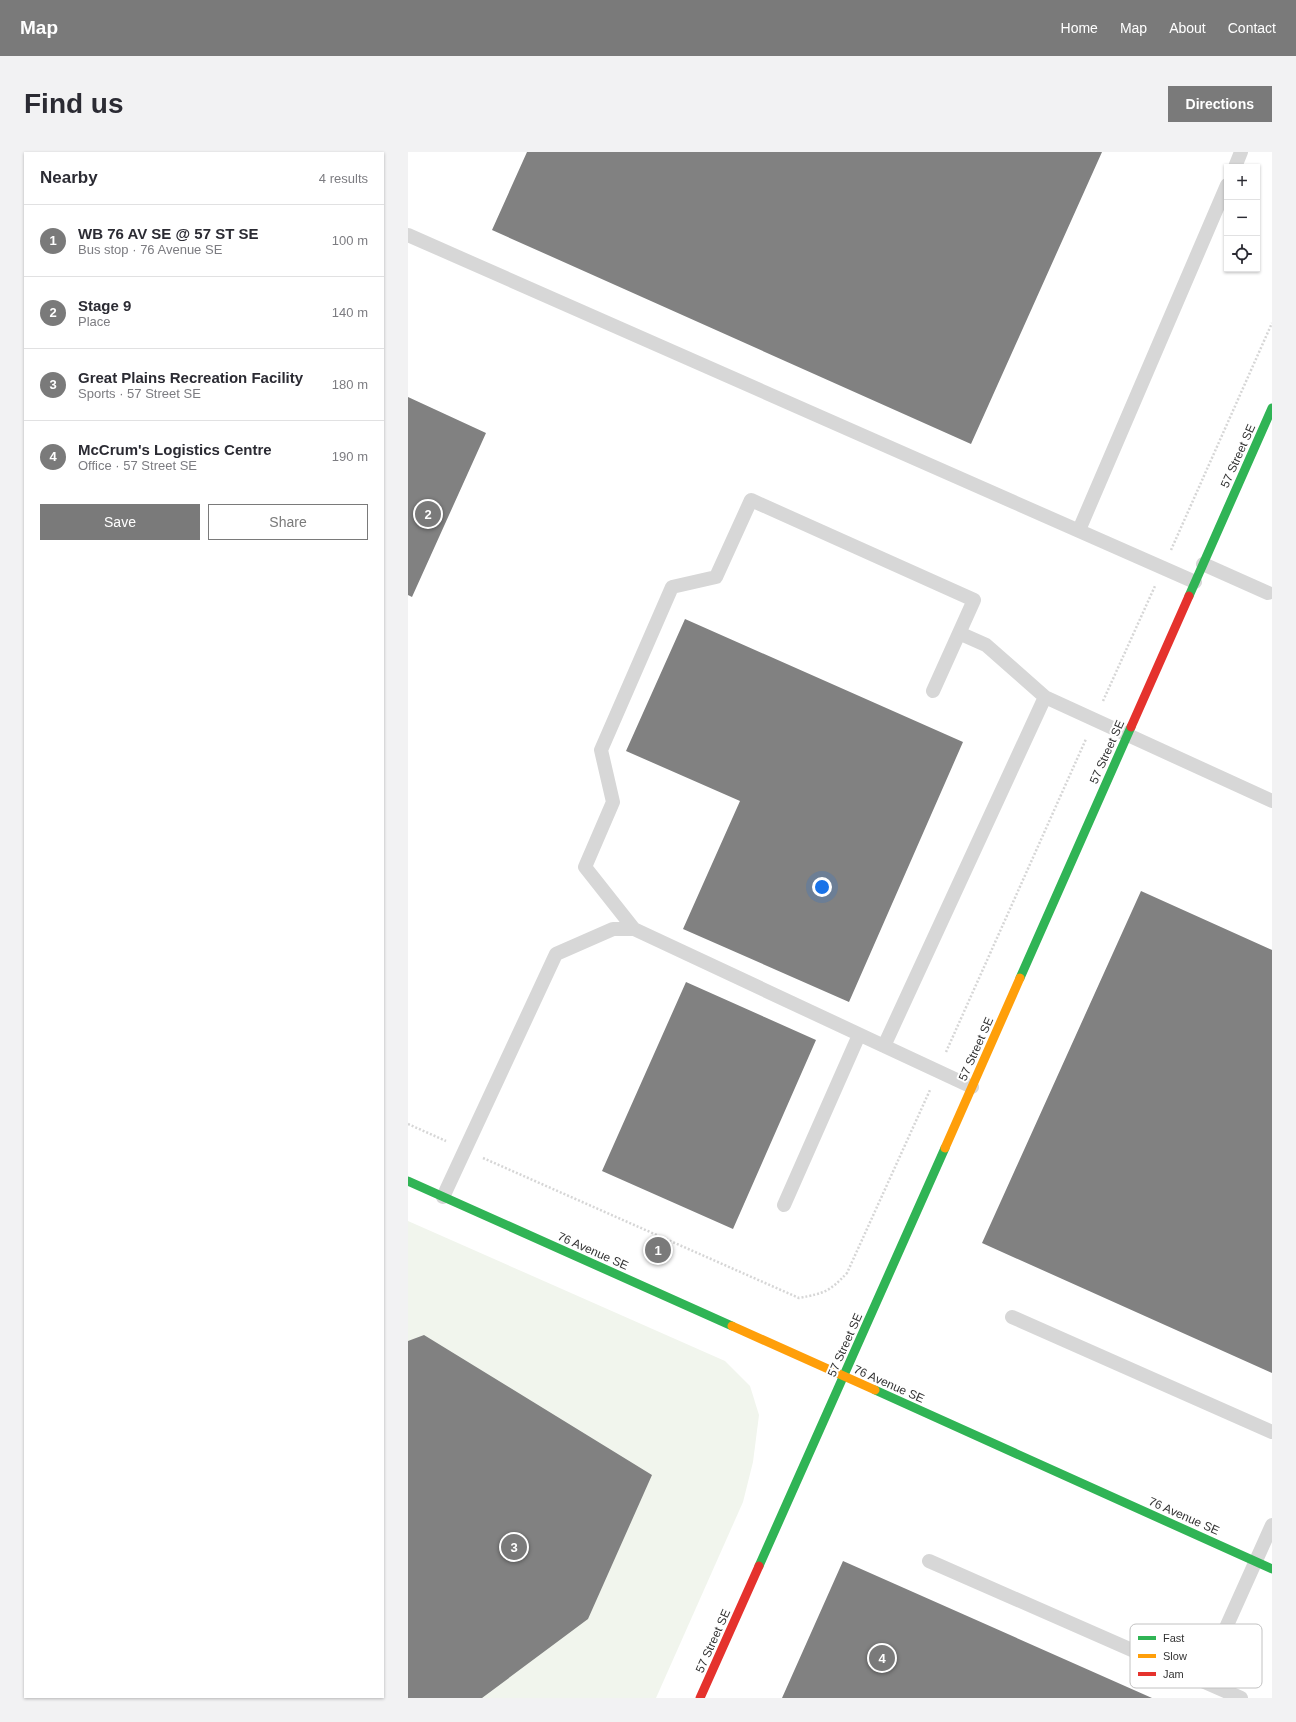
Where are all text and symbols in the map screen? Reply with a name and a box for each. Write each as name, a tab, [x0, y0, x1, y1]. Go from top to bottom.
text: Map	[20, 17, 58, 38]
text: Home	[1061, 20, 1098, 36]
text: Map	[1120, 20, 1147, 36]
text: About	[1169, 20, 1206, 36]
text: Contact	[1228, 20, 1276, 36]
button: Directions	[1168, 86, 1272, 122]
text: Find us	[24, 88, 124, 119]
map controls	[1224, 164, 1260, 272]
button: +	[1224, 164, 1260, 200]
text: Nearby	[40, 168, 98, 187]
text: 4 results	[319, 171, 368, 186]
button: −	[1224, 200, 1260, 236]
text: WB 76 AV SE @ 57 ST SE	[78, 225, 259, 242]
text: 1	[49, 233, 57, 248]
text: 100 m	[332, 233, 368, 248]
button: locate	[1224, 236, 1260, 272]
text: Bus stop · 76 Avenue SE	[78, 242, 222, 257]
text: Stage 9	[78, 297, 131, 314]
text: 2	[49, 305, 57, 320]
text: 140 m	[332, 305, 368, 320]
text: Place	[78, 314, 111, 329]
text: Great Plains Recreation Facility	[78, 369, 303, 386]
text: 3	[49, 377, 57, 392]
text: 180 m	[332, 377, 368, 392]
text: Sports · 57 Street SE	[78, 386, 201, 401]
street label: 57 Street SE	[1218, 422, 1258, 490]
text: McCrum's Logistics Centre	[78, 441, 272, 458]
text: 4	[49, 449, 57, 464]
text: 190 m	[332, 449, 368, 464]
text: Office · 57 Street SE	[78, 458, 197, 473]
pin: 2	[415, 499, 441, 529]
button: Save	[40, 504, 200, 540]
button: Share	[208, 504, 368, 540]
street label: 57 Street SE	[1087, 718, 1127, 786]
your location	[812, 877, 832, 897]
street label: 57 Street SE	[956, 1015, 996, 1083]
street label: 76 Avenue SE	[556, 1229, 630, 1273]
pin: 1	[645, 1235, 671, 1265]
street label: 57 Street SE	[825, 1311, 865, 1379]
street label: 76 Avenue SE	[852, 1362, 926, 1406]
street label: 76 Avenue SE	[1147, 1494, 1221, 1538]
pin: 3	[501, 1532, 527, 1562]
street label: 57 Street SE	[693, 1607, 733, 1675]
legend	[1130, 1624, 1262, 1688]
text: Fast	[1163, 1632, 1184, 1644]
pin: 4	[869, 1643, 895, 1673]
text: Slow	[1163, 1650, 1187, 1662]
text: Jam	[1163, 1668, 1184, 1680]

